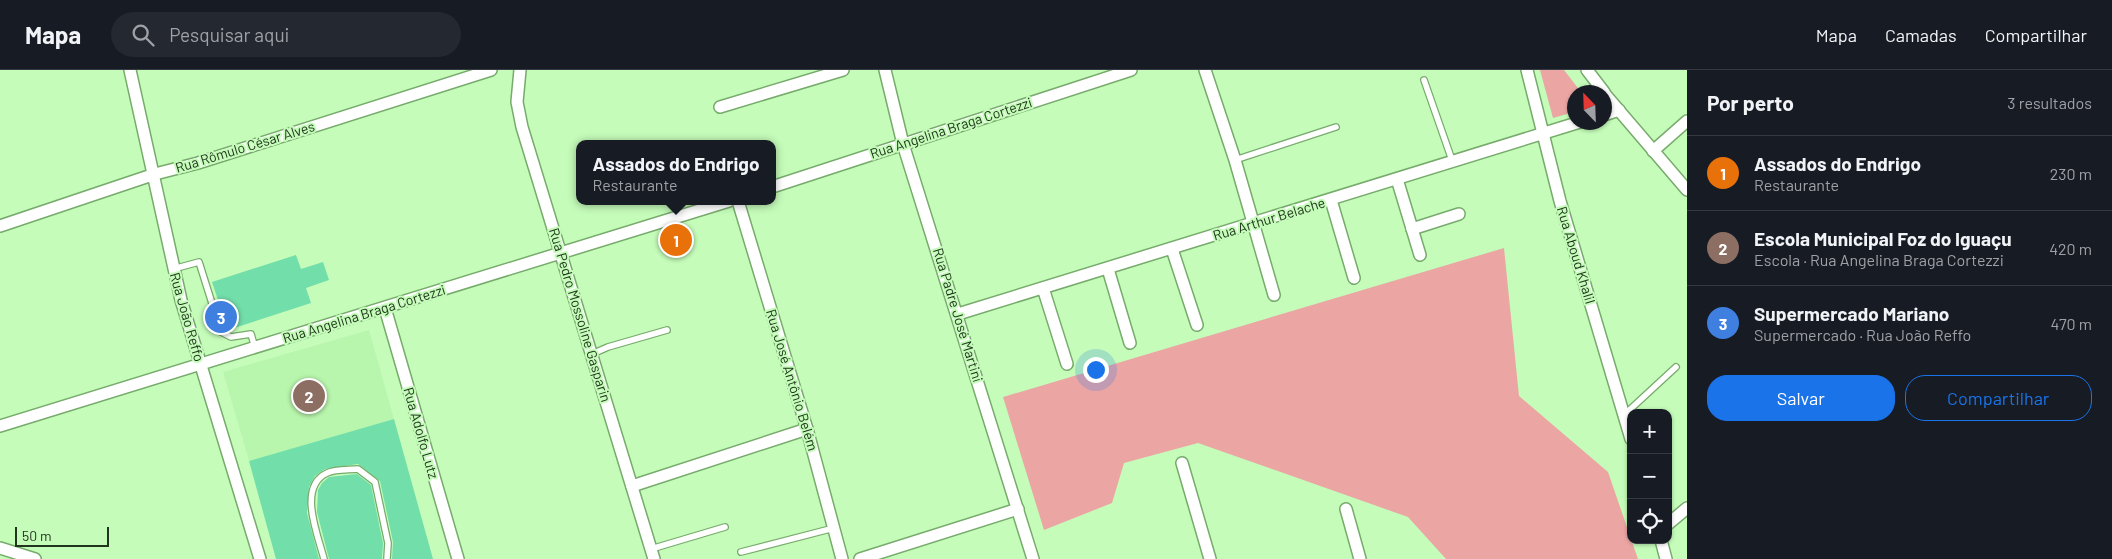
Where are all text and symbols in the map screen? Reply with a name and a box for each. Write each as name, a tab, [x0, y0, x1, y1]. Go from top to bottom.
search box	[111, 12, 461, 57]
text: Mapa	[25, 20, 81, 49]
icon: search	[129, 21, 157, 49]
text: Pesquisar aqui	[169, 23, 289, 46]
text: Mapa	[1816, 24, 1857, 46]
text: Camadas	[1885, 24, 1957, 46]
text: Compartilhar	[1985, 24, 2087, 46]
north arrow	[1567, 85, 1612, 130]
text: Por perto	[1707, 90, 1794, 115]
street label: Rua Angelina Braga Cortezzi	[868, 93, 1034, 162]
text: 3 resultados	[2007, 93, 2092, 112]
street label: Rua Rômulo César Alves	[173, 117, 317, 176]
popup	[576, 140, 776, 205]
text: Assados do Endrigo	[593, 152, 760, 175]
text: Assados do Endrigo	[1754, 152, 1921, 175]
text: 1	[1720, 164, 1726, 183]
text: 230 m	[2050, 164, 2092, 183]
text: Restaurante	[593, 175, 678, 194]
text: Restaurante	[1754, 175, 1839, 194]
street label: Rua Arthur Belache	[1211, 193, 1327, 244]
street label: Rua Aboud Khalil	[1554, 204, 1599, 306]
pin: 1	[660, 221, 692, 259]
street label: Rua Pedro Mossoline Gasparin	[546, 226, 615, 404]
text: Escola Municipal Foz do Iguaçu	[1754, 227, 2012, 250]
text: 2	[1719, 239, 1727, 258]
text: 420 m	[2049, 239, 2092, 258]
street label: Rua Padre José Martini	[930, 246, 987, 384]
text: Escola · Rua Angelina Braga Cortezzi	[1754, 250, 2004, 269]
street label: Rua João Reffo	[167, 270, 208, 363]
street label: Rua Angelina Braga Cortezzi	[280, 281, 447, 346]
pin: 3	[205, 298, 237, 336]
text: Supermercado Mariano	[1754, 302, 1949, 325]
street label: Rua José Antônio Belém	[763, 307, 822, 453]
text: 3	[1719, 314, 1727, 333]
text: 470 m	[2051, 314, 2092, 333]
text: Supermercado · Rua João Reffo	[1754, 325, 1971, 344]
your location	[1083, 357, 1109, 383]
button: Salvar	[1707, 375, 1895, 421]
button: Compartilhar	[1905, 375, 2092, 421]
pin: 2	[293, 377, 325, 415]
street label: Rua Adolfo Lutz	[400, 385, 443, 481]
map controls	[1627, 409, 1672, 544]
button: +	[1627, 409, 1672, 454]
button: −	[1627, 454, 1672, 499]
button: locate	[1627, 499, 1672, 544]
scale bar	[15, 524, 109, 547]
text: 50 m	[22, 527, 51, 544]

